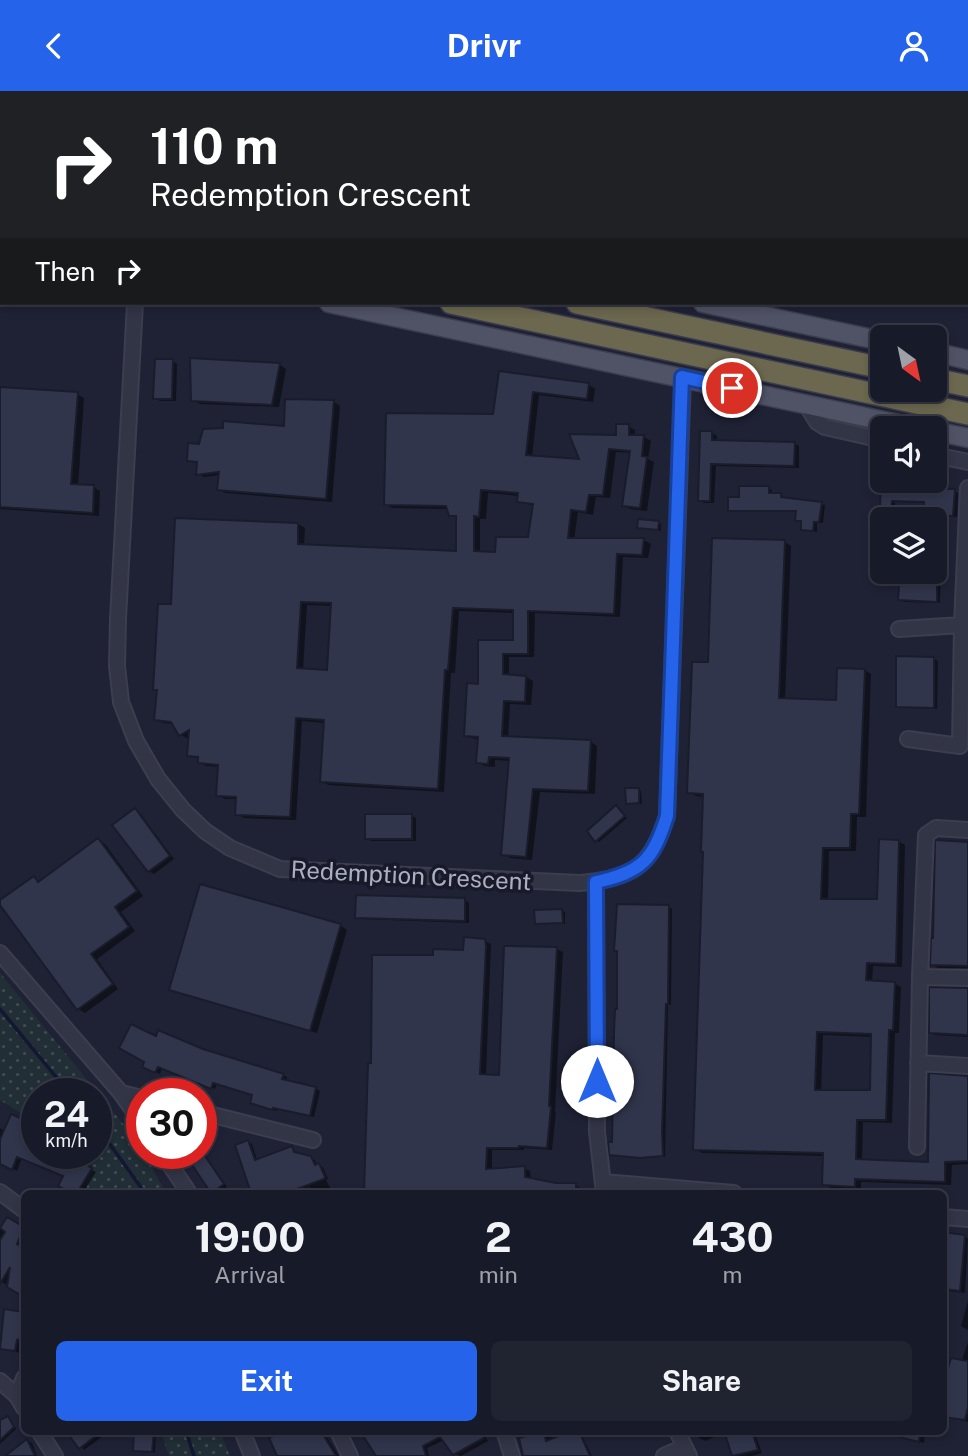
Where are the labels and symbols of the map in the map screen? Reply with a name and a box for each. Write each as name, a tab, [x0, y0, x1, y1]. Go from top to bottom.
north arrow	[870, 325, 947, 403]
pin	[702, 358, 762, 418]
street label: Redemption Crescent	[290, 855, 532, 895]
position arrow	[560, 1044, 634, 1118]
speed limit sign: 30	[126, 1078, 217, 1169]

